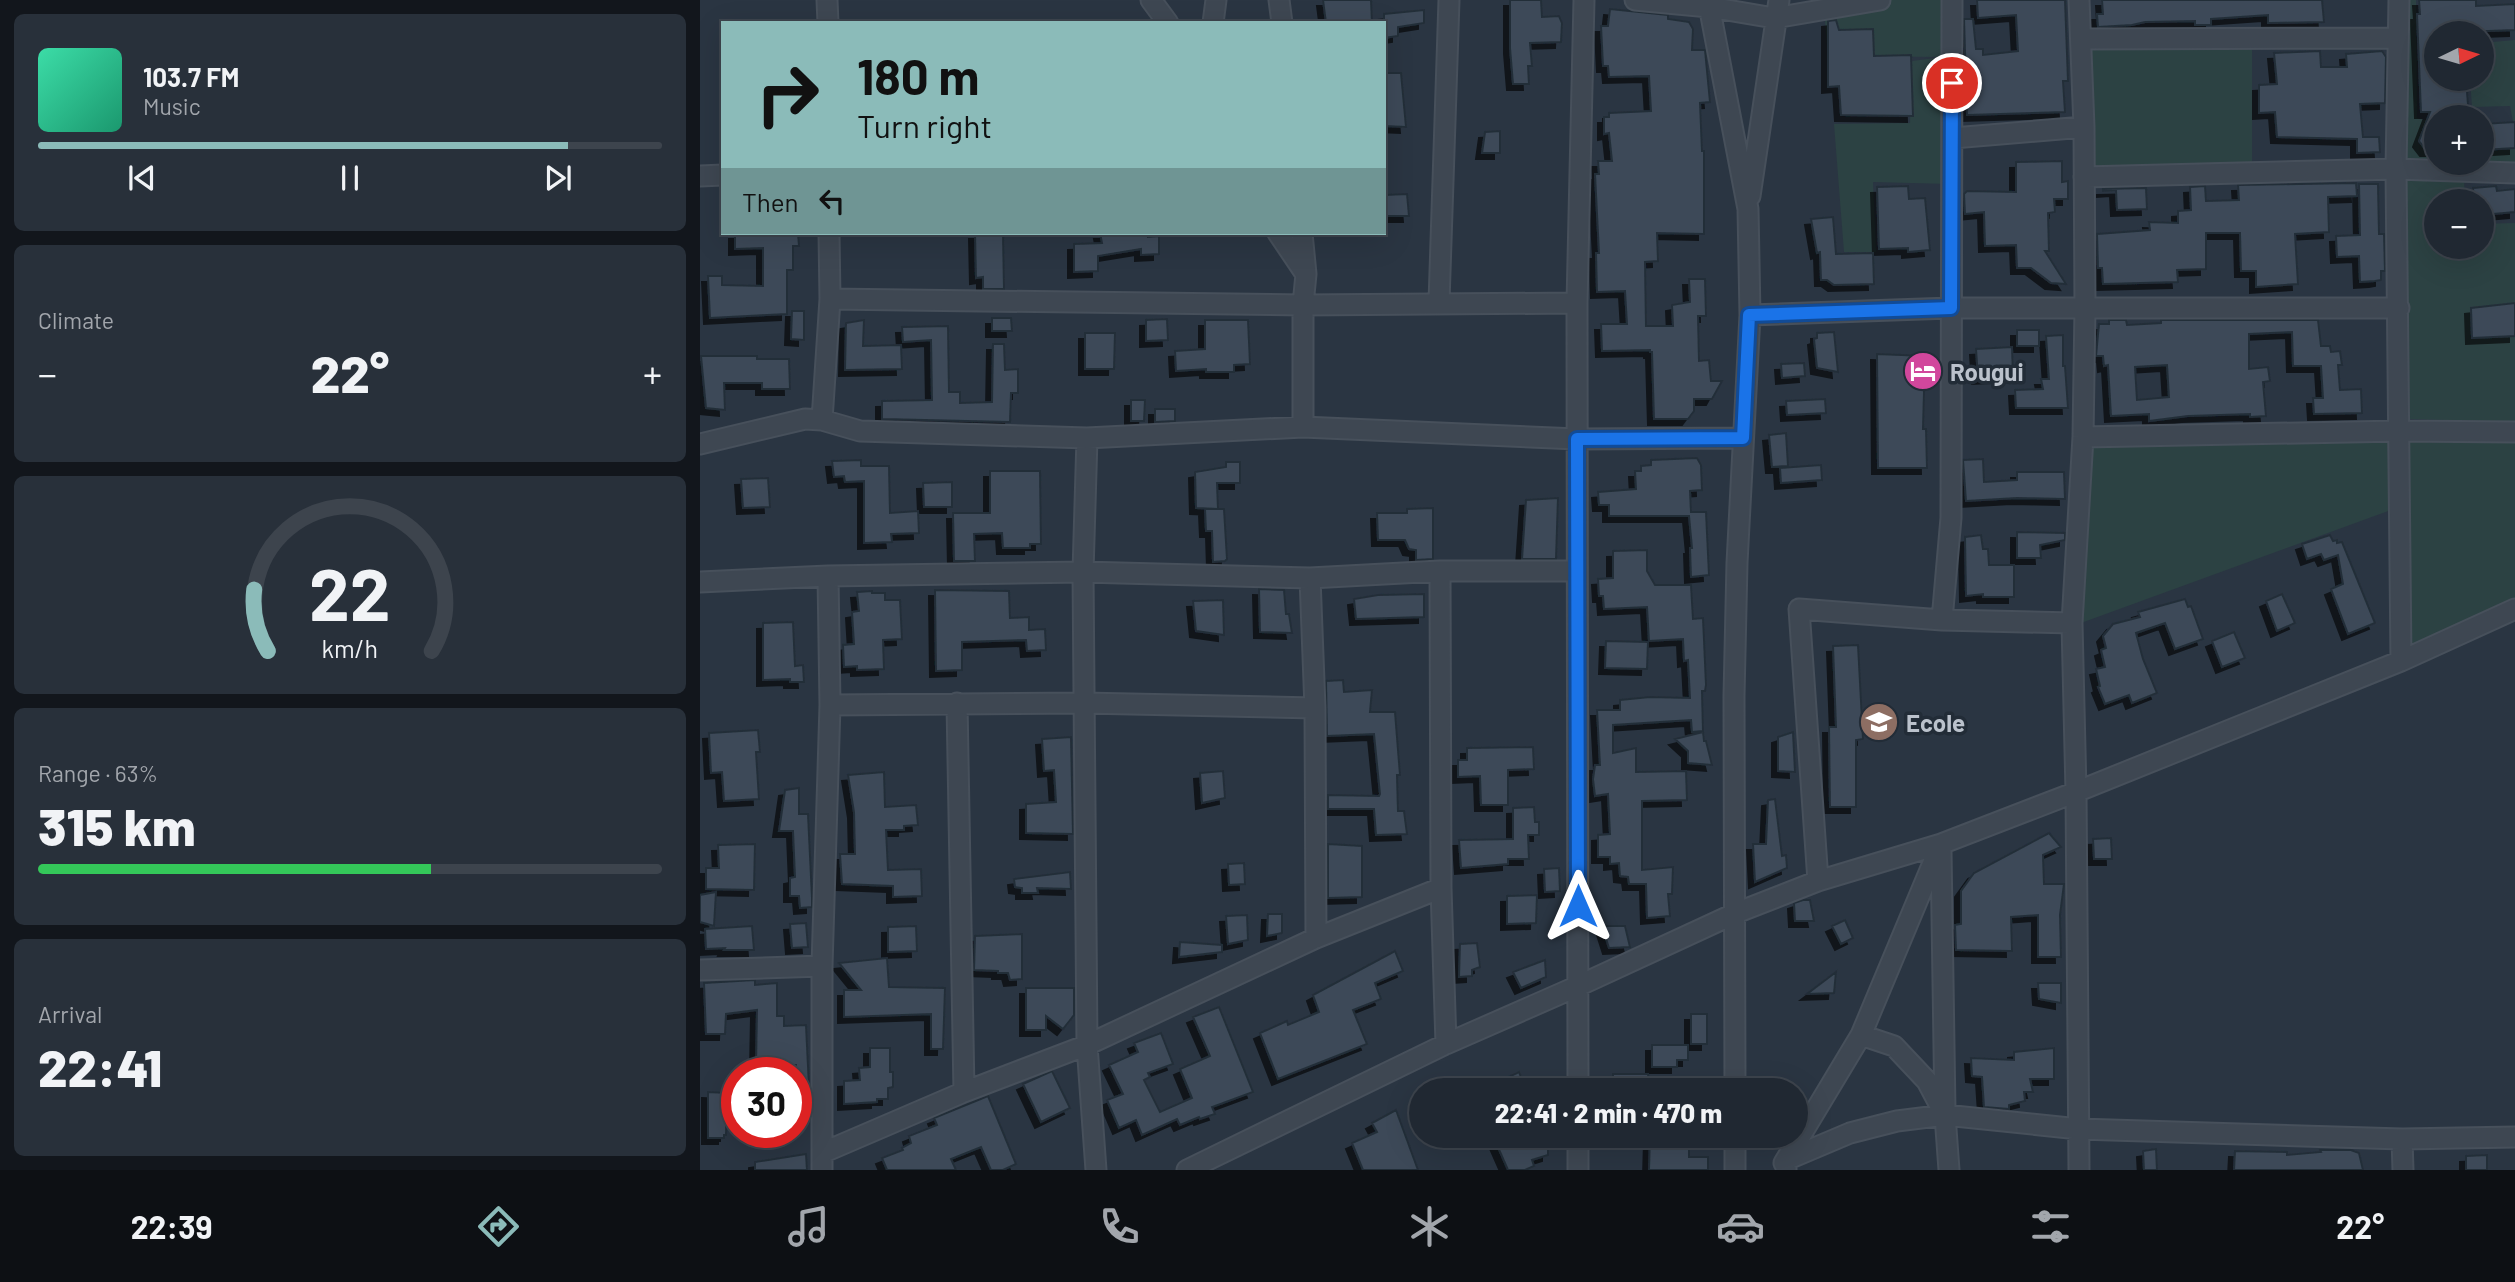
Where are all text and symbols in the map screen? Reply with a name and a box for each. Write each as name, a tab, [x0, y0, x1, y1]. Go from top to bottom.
north arrow	[2424, 21, 2494, 91]
map controls	[2424, 21, 2494, 259]
text: 180 m	[857, 46, 980, 105]
icon: right	[742, 49, 833, 140]
pin	[1922, 53, 1982, 113]
text: 103.7 FM	[143, 61, 239, 92]
icon: arrive	[1933, 64, 1971, 102]
text: Music	[143, 92, 201, 120]
button: +	[2424, 105, 2494, 175]
text: Turn right	[857, 106, 992, 144]
icon: previous	[123, 159, 161, 197]
icon: pause	[331, 159, 369, 197]
icon: next	[539, 159, 577, 197]
icon: left	[813, 182, 851, 220]
text: Then	[742, 186, 799, 217]
button: −	[2424, 189, 2494, 259]
text: Climate	[38, 306, 114, 334]
text: 22°	[311, 341, 389, 403]
text: −	[38, 350, 57, 396]
text: +	[643, 350, 662, 396]
hotel icon: Rougui	[1902, 350, 1944, 392]
place label: Rougui	[1950, 357, 2024, 386]
text: 22	[309, 548, 391, 636]
text: km/h	[322, 633, 378, 663]
school or university icon: Ecole	[1858, 701, 1900, 743]
place label: Ecole	[1906, 708, 1965, 737]
text: Range · 63%	[38, 759, 158, 787]
text: 315 km	[38, 794, 196, 856]
position arrow	[1541, 869, 1615, 943]
text: Arrival	[38, 1000, 102, 1028]
text: 22:41	[38, 1035, 162, 1097]
speed limit sign: 30	[721, 1057, 812, 1148]
text: 22:41 · 2 min · 470 m	[1495, 1097, 1722, 1128]
icon: directions	[474, 1202, 523, 1251]
icon: music	[784, 1202, 833, 1251]
icon: phone	[1095, 1202, 1144, 1251]
icon: climate	[1405, 1202, 1454, 1251]
icon: car	[1716, 1202, 1765, 1251]
icon: filters	[2026, 1202, 2075, 1251]
text: 22:39	[131, 1207, 212, 1245]
text: 22°	[2336, 1207, 2384, 1245]

